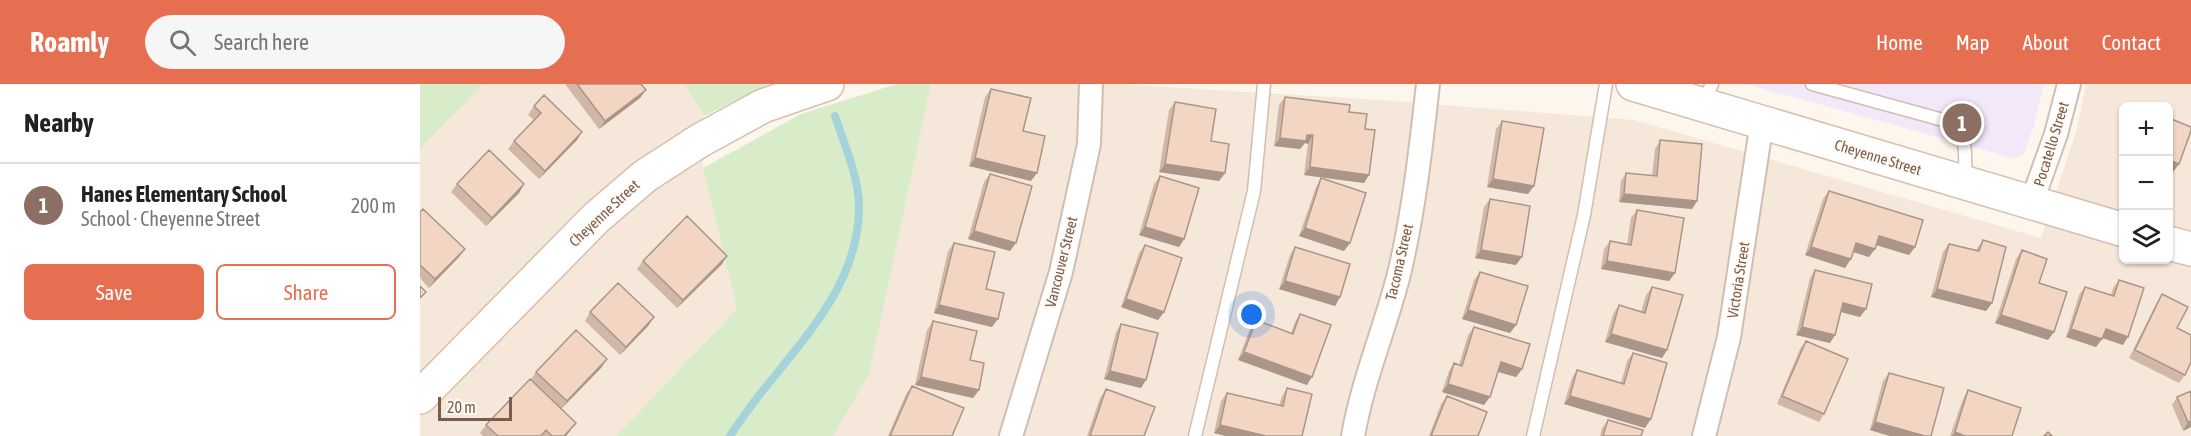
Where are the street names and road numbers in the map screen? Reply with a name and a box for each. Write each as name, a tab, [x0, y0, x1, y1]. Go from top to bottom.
street label: Pocatello Street	[2030, 100, 2072, 188]
street label: Cheyenne Street	[1833, 136, 1923, 178]
street label: Cheyenne Street	[565, 176, 643, 250]
street label: Vancouver Street	[1041, 215, 1081, 309]
street label: Tacoma Street	[1382, 222, 1416, 302]
street label: Victoria Street	[1724, 240, 1752, 320]

